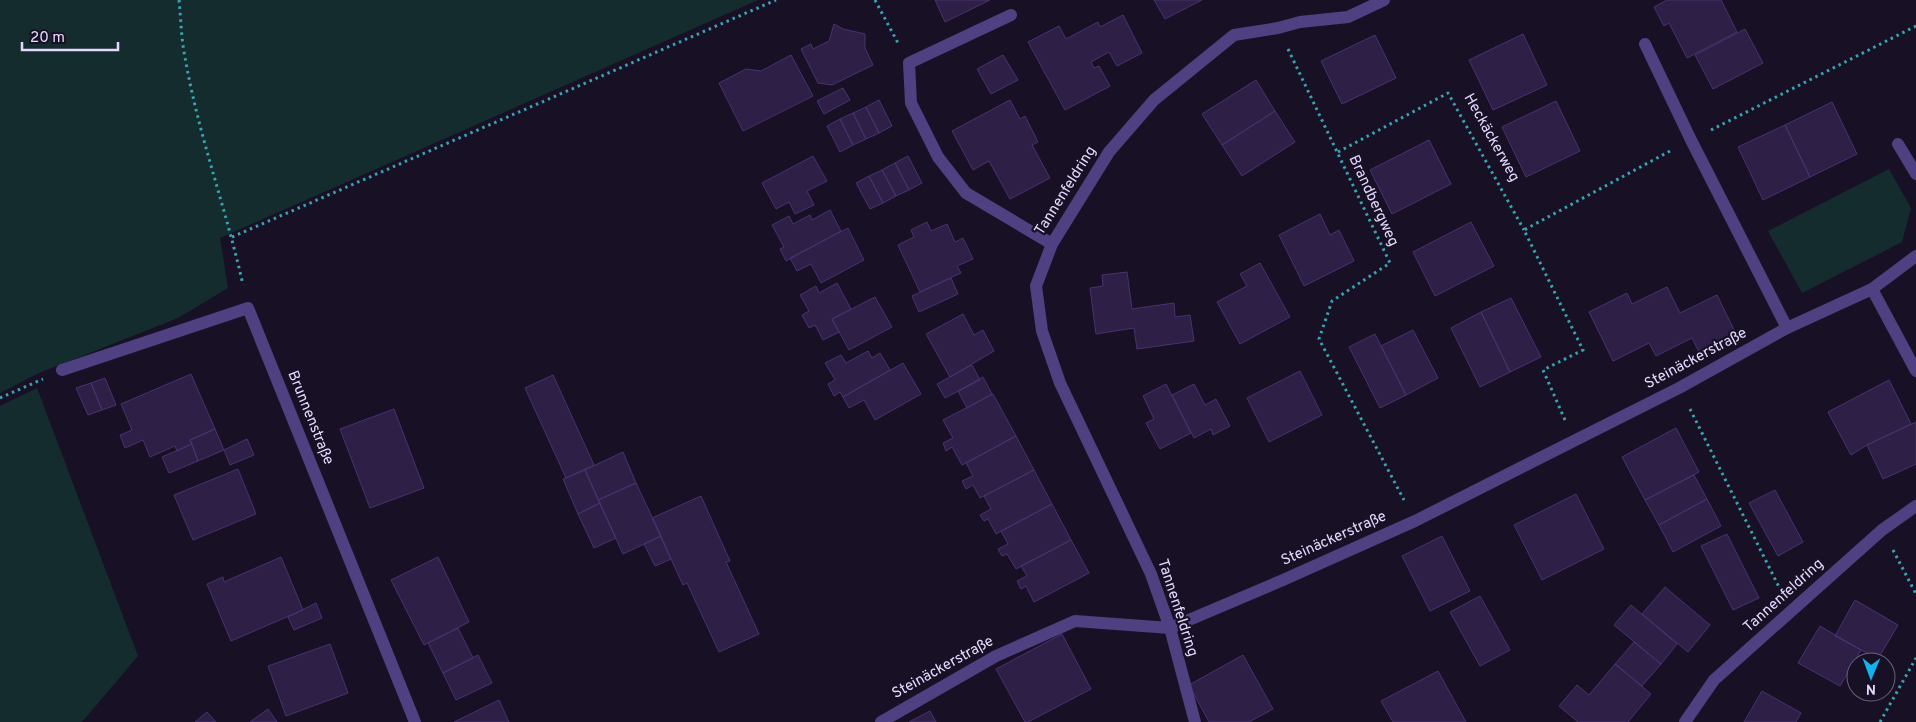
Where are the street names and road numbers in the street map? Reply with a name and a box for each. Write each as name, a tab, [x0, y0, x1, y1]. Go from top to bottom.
street label: Heckäckerweg	[1459, 90, 1523, 186]
street label: Tannenfeldring	[1031, 143, 1101, 239]
street label: Brandbergweg	[1344, 152, 1402, 250]
street label: Steinäckerstraße	[1642, 324, 1750, 394]
street label: Brunnenstraße	[282, 368, 338, 468]
street label: Steinäckerstraße	[1278, 507, 1390, 571]
street label: Tannenfeldring	[1740, 555, 1828, 637]
street label: Tannenfeldring	[1152, 557, 1202, 659]
street label: Steinäckerstraße	[889, 632, 997, 704]

